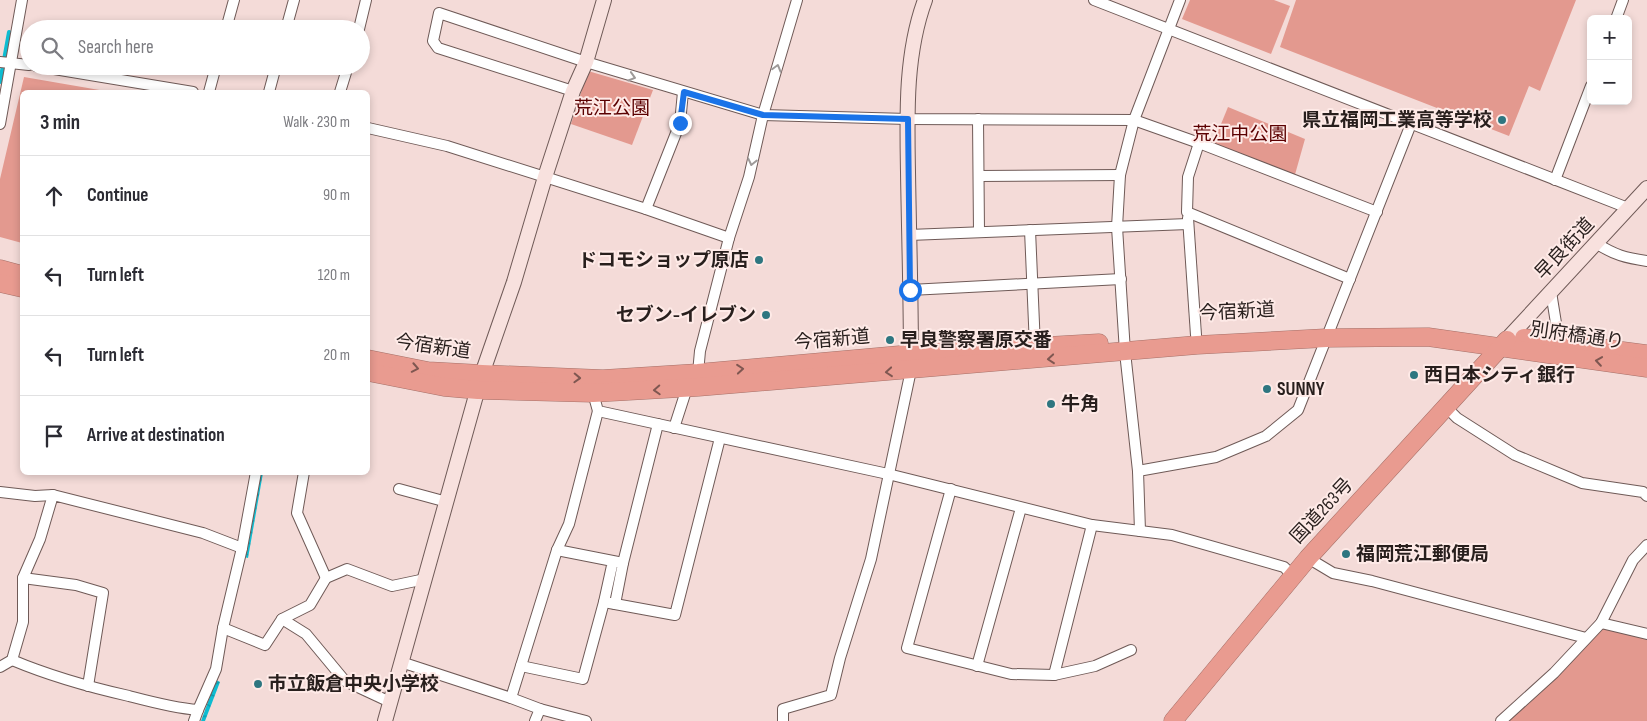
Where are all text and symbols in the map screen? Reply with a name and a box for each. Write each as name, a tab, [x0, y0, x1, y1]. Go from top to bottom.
map controls	[1587, 15, 1632, 105]
button: +	[1587, 15, 1632, 60]
search box	[20, 20, 370, 75]
icon: search	[38, 34, 66, 62]
text: Search here	[78, 36, 154, 59]
button: −	[1587, 60, 1632, 105]
one-way arrow	[771, 64, 781, 73]
one-way arrow	[627, 71, 636, 81]
park label: 荒江公園	[574, 97, 650, 120]
place label: 県立福岡工業高等学校	[1302, 109, 1492, 132]
text: 3 min	[40, 110, 80, 135]
route end	[669, 112, 692, 135]
text: Walk · 230 m	[283, 113, 350, 132]
marker: 県立福岡工業高等学校	[1496, 114, 1508, 126]
park label: 荒江中公園	[1192, 123, 1288, 146]
one-way arrow	[747, 158, 758, 167]
icon: ahead	[40, 182, 68, 210]
text: Continue	[87, 184, 148, 207]
text: 90 m	[323, 186, 350, 205]
street label: 早良街道	[1531, 213, 1599, 285]
place label: ドコモショップ原店	[578, 249, 749, 272]
marker: ドコモショップ原店	[753, 254, 765, 266]
icon: left	[40, 262, 68, 290]
text: Turn left	[87, 264, 144, 287]
text: 120 m	[318, 266, 350, 285]
route start	[899, 279, 922, 302]
street label: 今宿新道	[1198, 299, 1276, 325]
place label: セブン-イレブン	[616, 304, 756, 327]
marker: セブン-イレブン	[760, 309, 772, 321]
street label: 別府橋通り	[1528, 318, 1626, 354]
street label: 今宿新道	[793, 325, 871, 355]
place label: 早良警察署原交番	[900, 329, 1052, 352]
street label: 今宿新道	[394, 330, 472, 364]
marker: 早良警察署原交番	[884, 334, 896, 346]
icon: left	[40, 342, 68, 370]
text: Turn left	[87, 344, 144, 367]
text: 20 m	[323, 346, 350, 365]
one-way arrow	[1046, 353, 1054, 364]
one-way arrow	[1594, 356, 1603, 366]
one-way arrow	[411, 362, 420, 373]
one-way arrow	[736, 364, 744, 375]
place label: 西日本シティ銀行	[1424, 364, 1575, 387]
one-way arrow	[884, 366, 892, 377]
marker: 西日本シティ銀行	[1408, 369, 1420, 381]
one-way arrow	[574, 372, 582, 383]
place label: SUNNY	[1277, 378, 1325, 401]
marker: SUNNY	[1261, 383, 1273, 395]
one-way arrow	[652, 384, 660, 395]
place label: 牛角	[1061, 393, 1099, 416]
marker: 牛角	[1045, 398, 1057, 410]
icon: arrive	[40, 422, 68, 450]
text: Arrive at destination	[87, 424, 225, 447]
street label: 国道263号	[1286, 473, 1358, 549]
place label: 福岡荒江郵便局	[1356, 543, 1489, 566]
marker: 福岡荒江郵便局	[1340, 548, 1352, 560]
place label: 市立飯倉中央小学校	[268, 673, 439, 696]
marker: 市立飯倉中央小学校	[252, 678, 264, 690]

